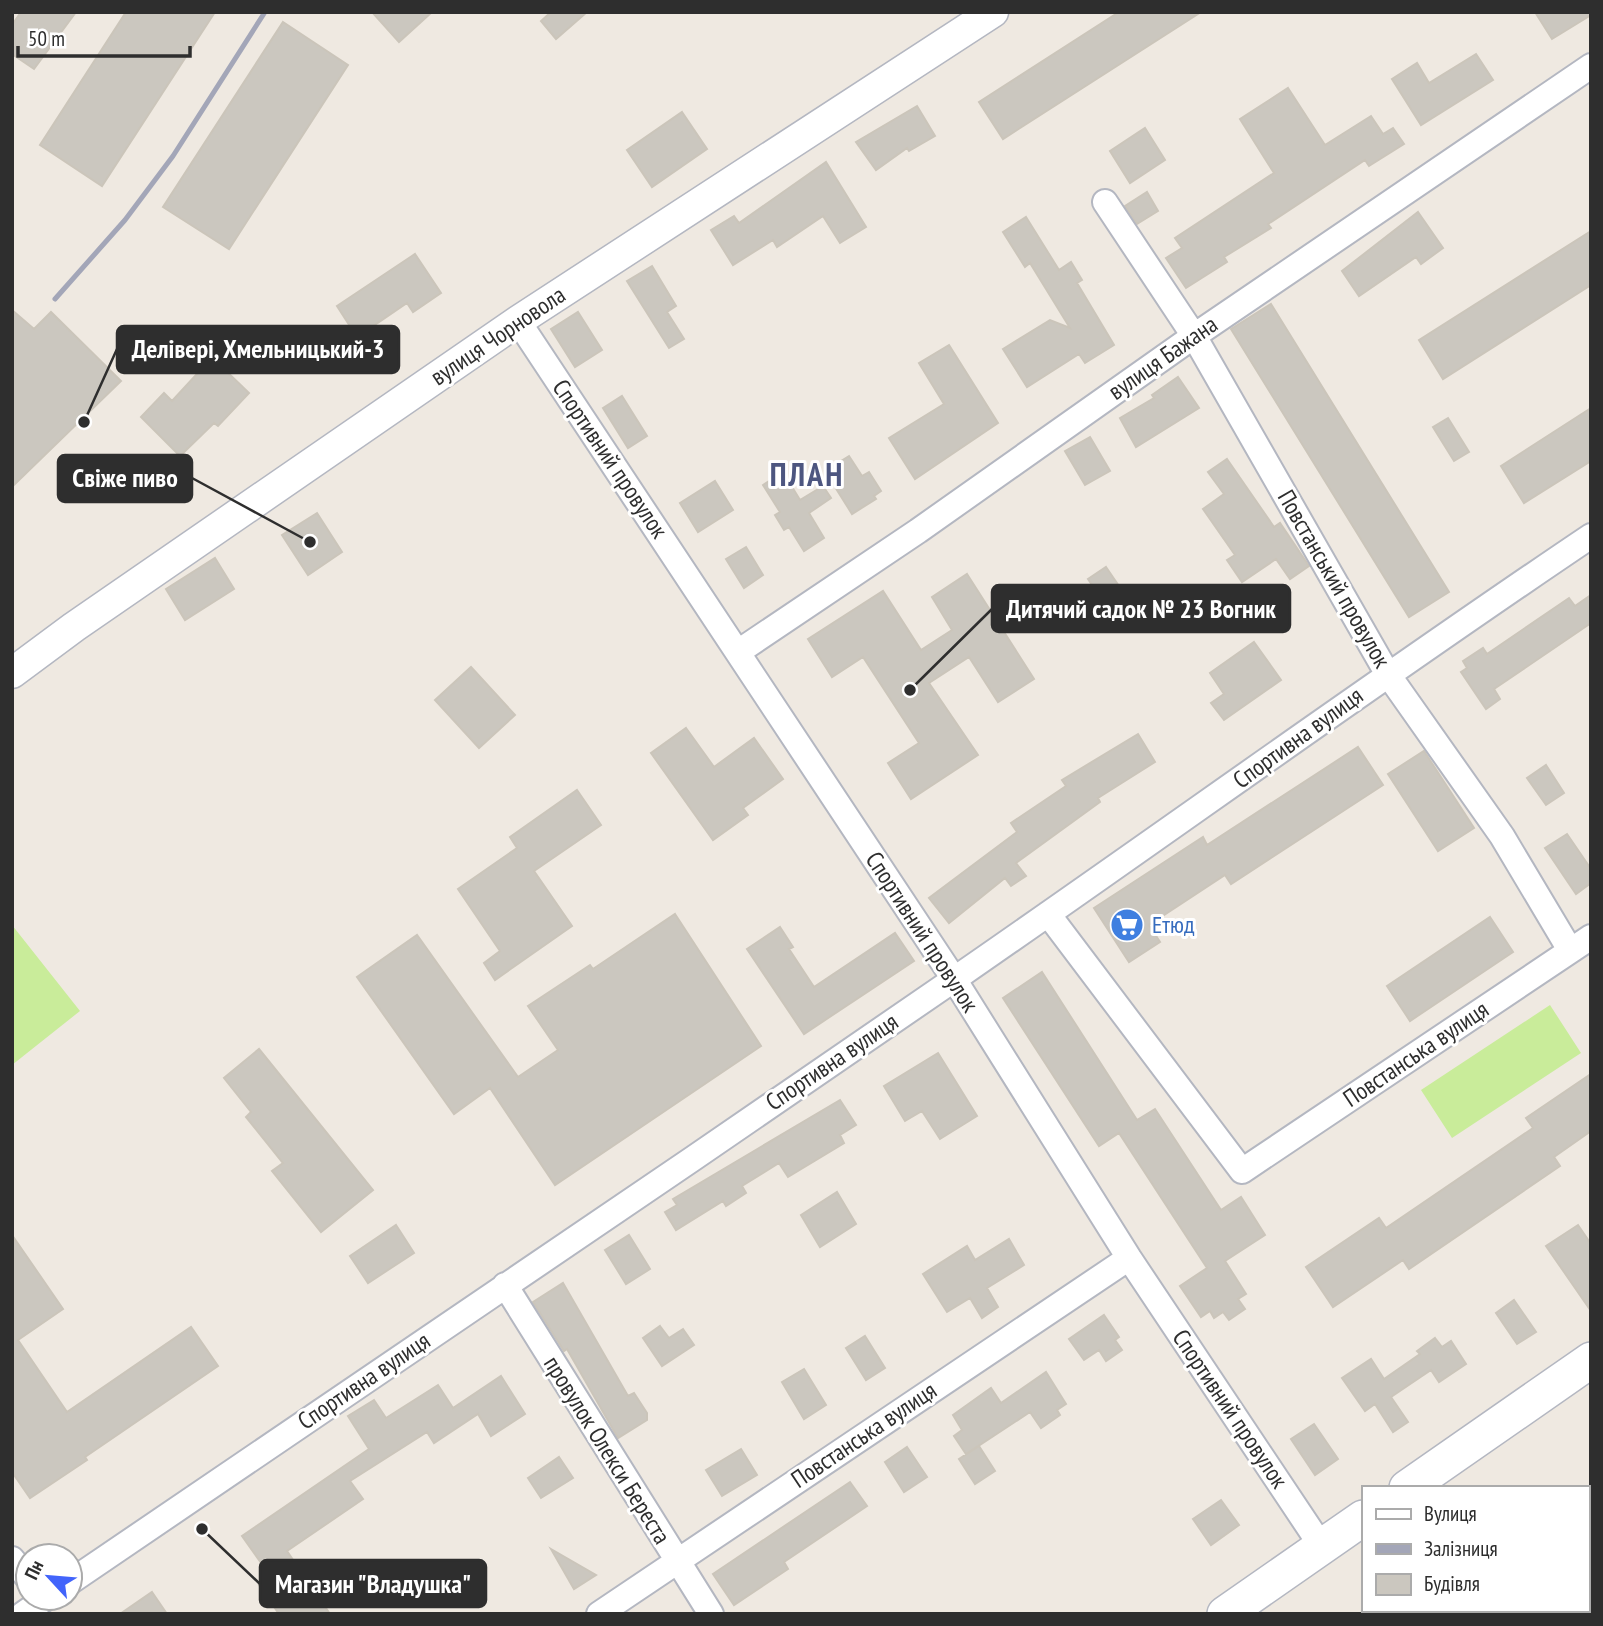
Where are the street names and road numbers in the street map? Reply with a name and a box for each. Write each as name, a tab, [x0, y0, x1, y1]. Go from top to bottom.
street label: вулиця Чорновола	[424, 279, 571, 392]
street label: вулиця Бажана	[1102, 309, 1223, 407]
street label: Спортивний провулок	[546, 373, 675, 545]
street label: Повстанський провулок	[1271, 484, 1398, 674]
street label: Спортивна вулиця	[1227, 680, 1369, 795]
street label: Спортивний провулок	[859, 846, 986, 1018]
street label: Повстанська вулиця	[1337, 994, 1494, 1114]
street label: Спортивна вулиця	[759, 1006, 904, 1117]
street label: Спортивний провулок	[1166, 1323, 1295, 1495]
street label: Спортивна вулиця	[291, 1325, 436, 1436]
street label: провулок Олекси Береста	[537, 1350, 678, 1549]
street label: Повстанська вулиця	[785, 1375, 942, 1495]

